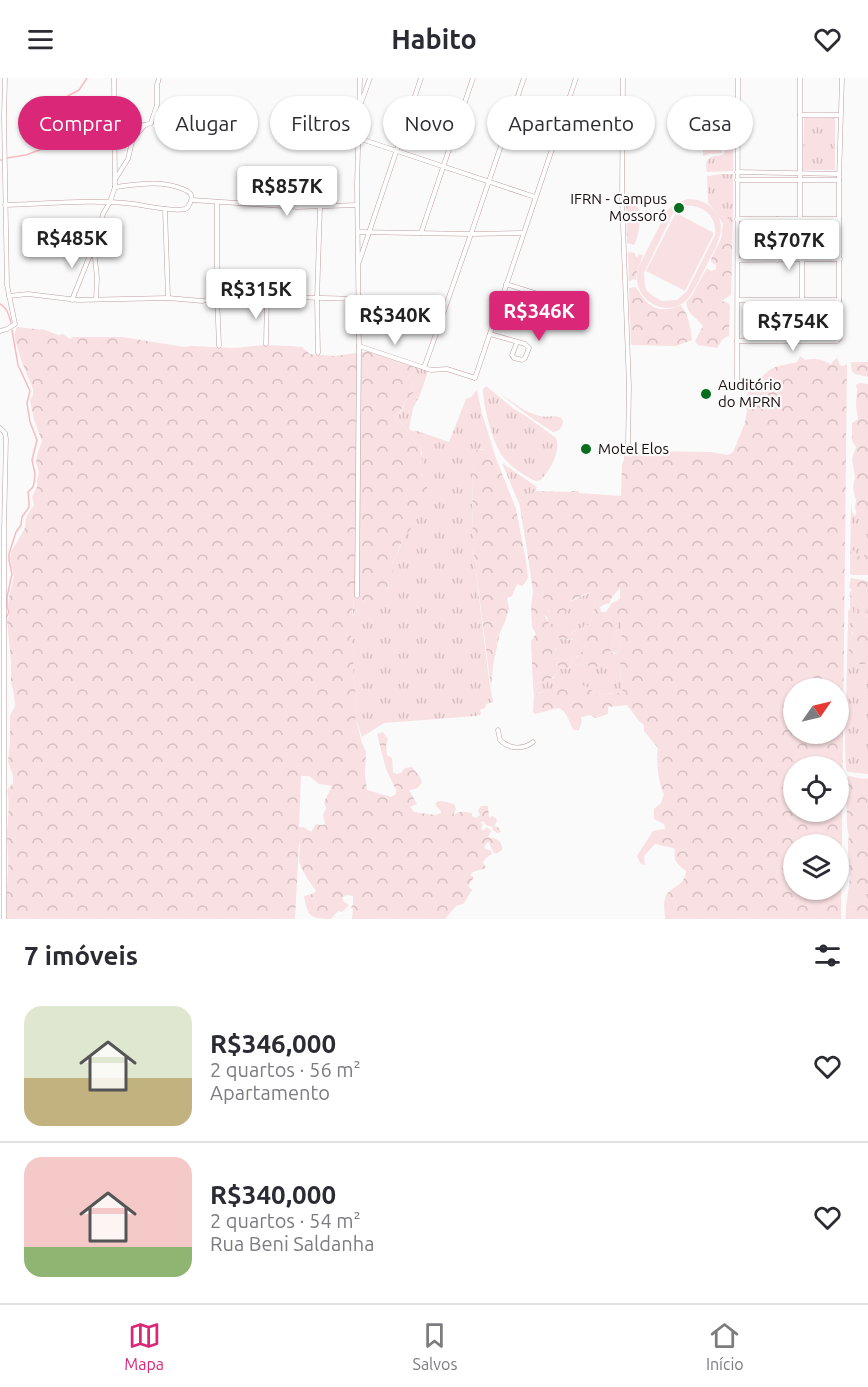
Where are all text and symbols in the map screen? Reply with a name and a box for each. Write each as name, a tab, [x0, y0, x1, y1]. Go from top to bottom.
icon: menu	[24, 23, 57, 56]
icon: heart	[811, 23, 844, 56]
text: Habito	[391, 24, 477, 54]
chip: Comprar	[18, 96, 142, 150]
chip: Alugar	[154, 96, 258, 150]
chip: Filtros	[270, 96, 371, 150]
chip: Novo	[383, 96, 475, 150]
chip: Apartamento	[487, 96, 655, 150]
chip: Casa	[667, 96, 753, 150]
pin: R$857K	[238, 166, 336, 217]
text: R$857K	[251, 174, 323, 197]
place label: IFRN - Campus Mossoró	[570, 190, 667, 224]
marker: IFRN - Campus Mossoró	[672, 201, 686, 215]
pin: R$485K	[23, 218, 121, 269]
pin: R$707K	[740, 220, 838, 271]
text: R$485K	[36, 226, 108, 249]
text: R$707K	[753, 228, 825, 251]
pin: R$315K	[207, 269, 305, 320]
text: R$315K	[220, 277, 292, 300]
pin: R$346K	[490, 291, 588, 342]
pin: R$340K	[346, 295, 444, 346]
text: R$346K	[503, 299, 575, 322]
pin: R$754K	[744, 301, 842, 352]
text: R$340K	[359, 303, 431, 326]
text: R$754K	[757, 309, 829, 332]
place label: Auditório do MPRN	[718, 376, 781, 410]
marker: Auditório do MPRN	[699, 387, 713, 401]
place label: Motel Elos	[598, 440, 669, 457]
marker: Motel Elos	[579, 442, 593, 456]
north arrow	[783, 678, 849, 744]
map controls	[783, 678, 849, 900]
button: locate	[783, 756, 849, 822]
button: layers	[783, 834, 849, 900]
icon: filters	[811, 939, 844, 972]
text: 7 imóveis	[24, 941, 138, 970]
text: R$346,000	[210, 1029, 336, 1058]
icon: home	[72, 1030, 144, 1102]
icon: heart	[811, 1050, 844, 1083]
text: 2 quartos · 56 m²	[210, 1058, 361, 1081]
text: Apartamento	[210, 1081, 330, 1104]
text: R$340,000	[210, 1180, 336, 1209]
icon: home	[72, 1181, 144, 1253]
icon: heart	[811, 1201, 844, 1234]
text: 2 quartos · 54 m²	[210, 1209, 361, 1232]
text: Rua Beni Saldanha	[210, 1232, 374, 1255]
tab: Mapa	[124, 1319, 164, 1373]
tab: Salvos	[412, 1319, 457, 1373]
tab: Início	[706, 1319, 744, 1373]

